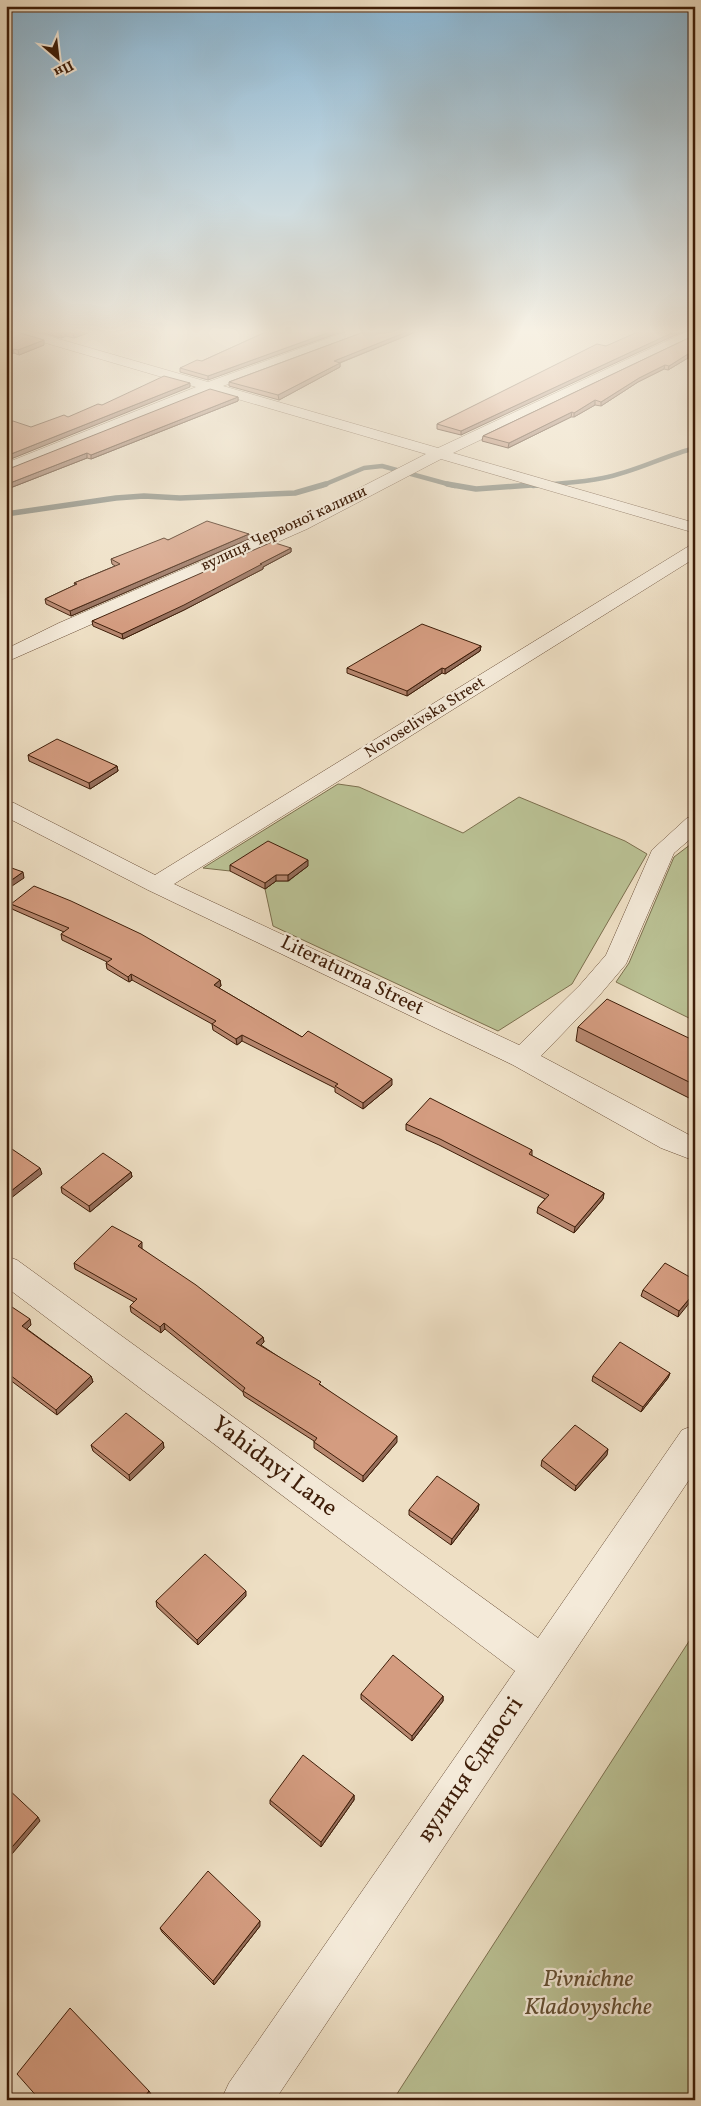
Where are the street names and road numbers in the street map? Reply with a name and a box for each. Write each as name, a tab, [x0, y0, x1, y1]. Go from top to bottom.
street label: вулиця Червоної калини	[197, 481, 371, 577]
street label: Novoselivska Street	[361, 672, 490, 764]
street label: Literaturna Street	[276, 929, 428, 1023]
street label: Yahidnyi Lane	[204, 1408, 344, 1526]
street label: вулиця Єдності	[410, 1690, 532, 1850]

